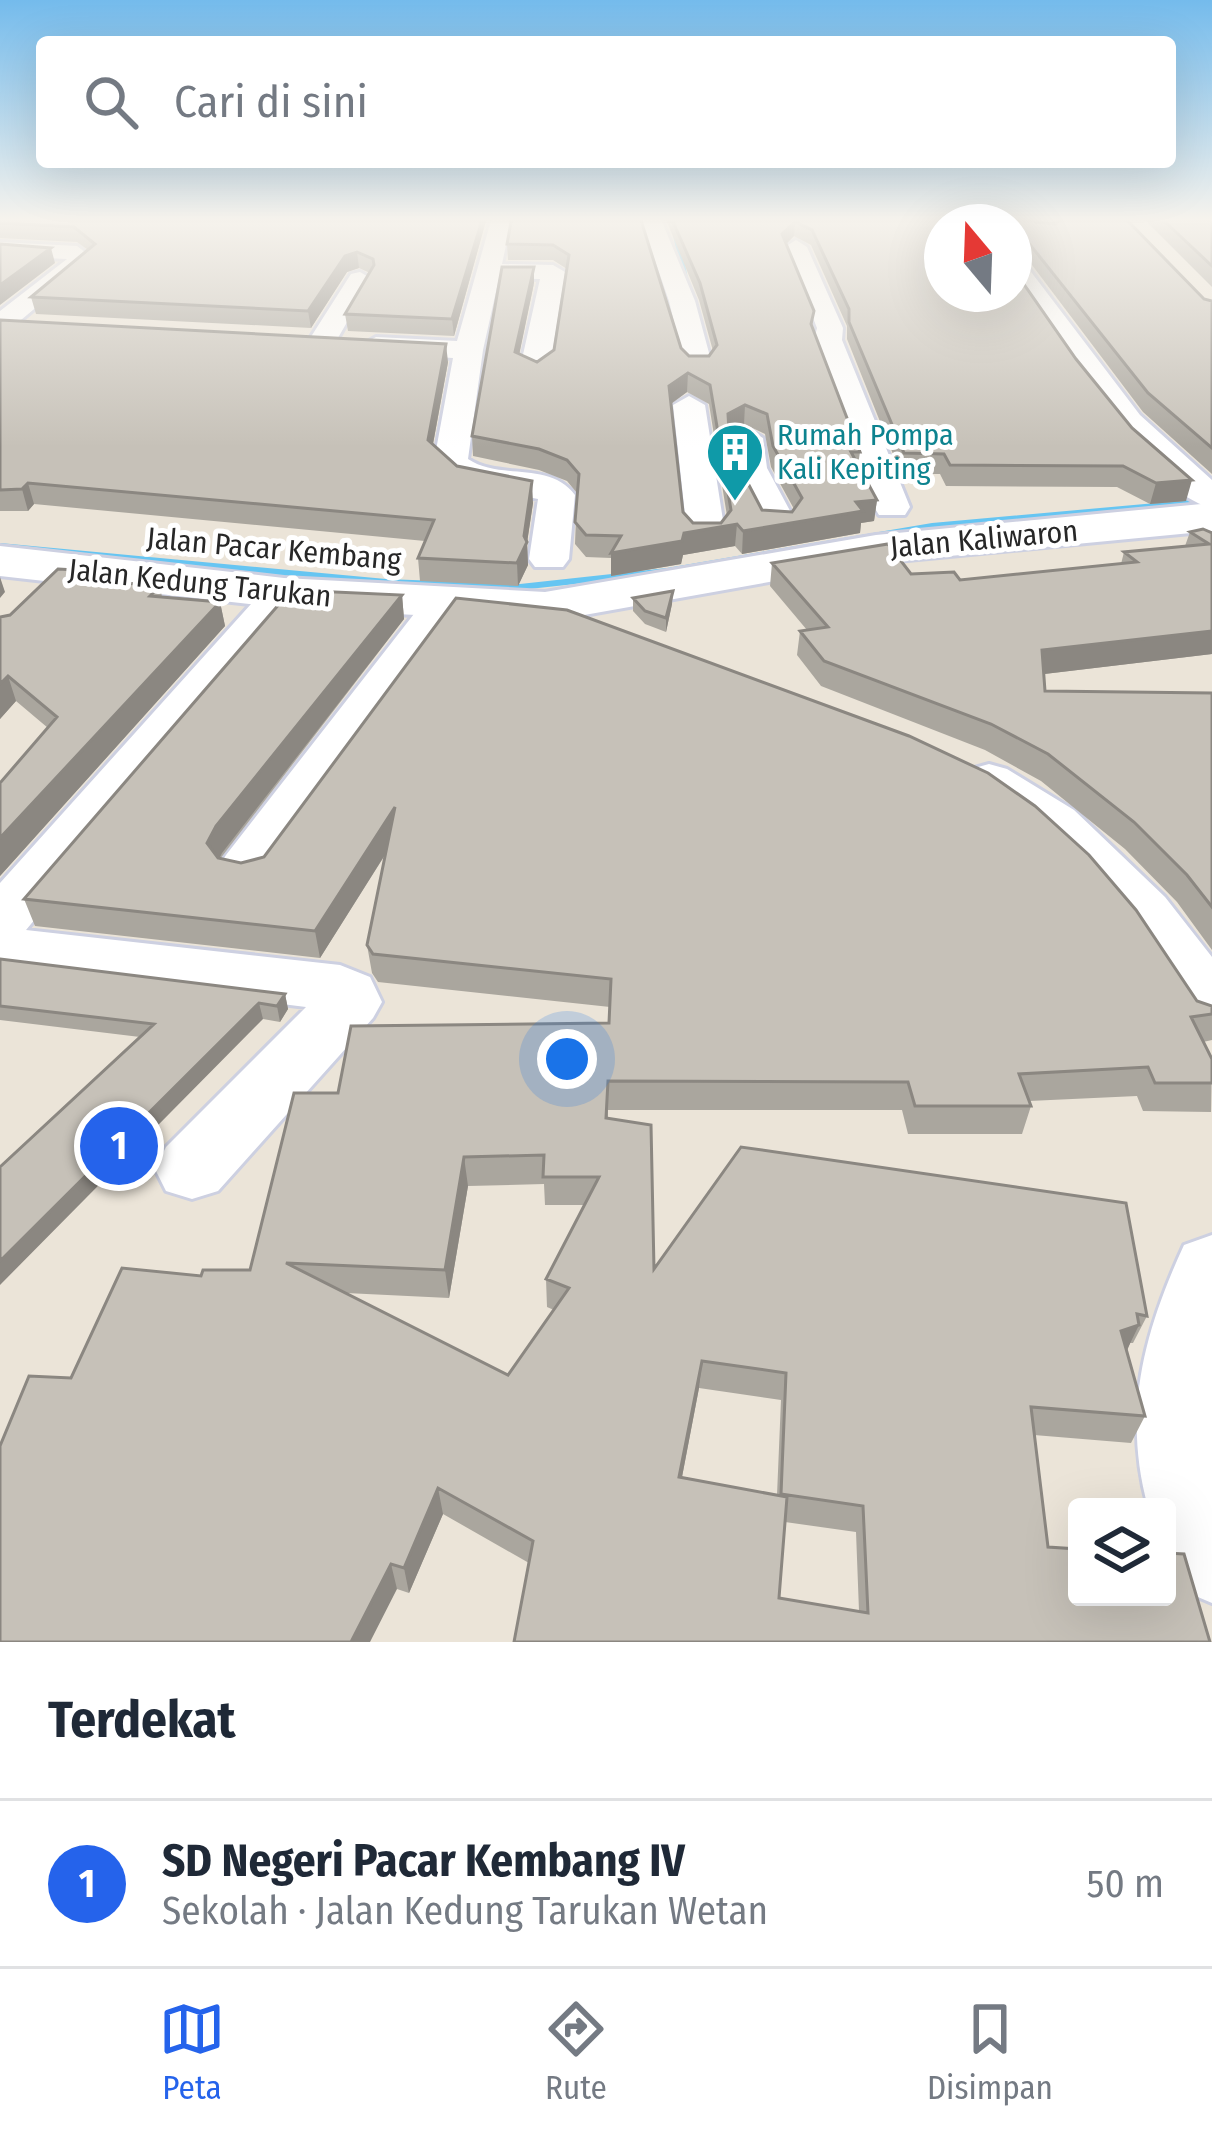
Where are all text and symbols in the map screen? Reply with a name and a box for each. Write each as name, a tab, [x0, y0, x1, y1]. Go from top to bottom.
search box	[36, 36, 1176, 168]
icon: search	[78, 69, 144, 135]
text: Cari di sini	[174, 75, 368, 129]
north arrow	[924, 204, 1032, 312]
place label: Rumah Pompa Kali Kepiting	[777, 417, 954, 487]
building icon: Rumah Pompa Kali Kepiting	[704, 421, 766, 503]
street label: Jalan Kaliwaron	[888, 513, 1080, 565]
street label: Jalan Pacar Kembang	[145, 520, 404, 578]
street label: Jalan Kedung Tarukan	[67, 551, 333, 615]
your location	[537, 1029, 597, 1089]
pin: 1	[80, 1101, 158, 1191]
map controls	[1068, 1498, 1176, 1606]
button: layers	[1068, 1498, 1176, 1606]
text: Terdekat	[48, 1689, 235, 1751]
text: SD Negeri Pacar Kembang IV	[162, 1834, 685, 1888]
text: 1	[79, 1861, 95, 1907]
text: 50 m	[1087, 1861, 1164, 1907]
text: Sekolah · Jalan Kedung Tarukan Wetan	[162, 1888, 768, 1934]
tab: Peta	[159, 1996, 225, 2108]
tab: Rute	[543, 1996, 609, 2108]
tab: Disimpan	[927, 1996, 1053, 2108]

